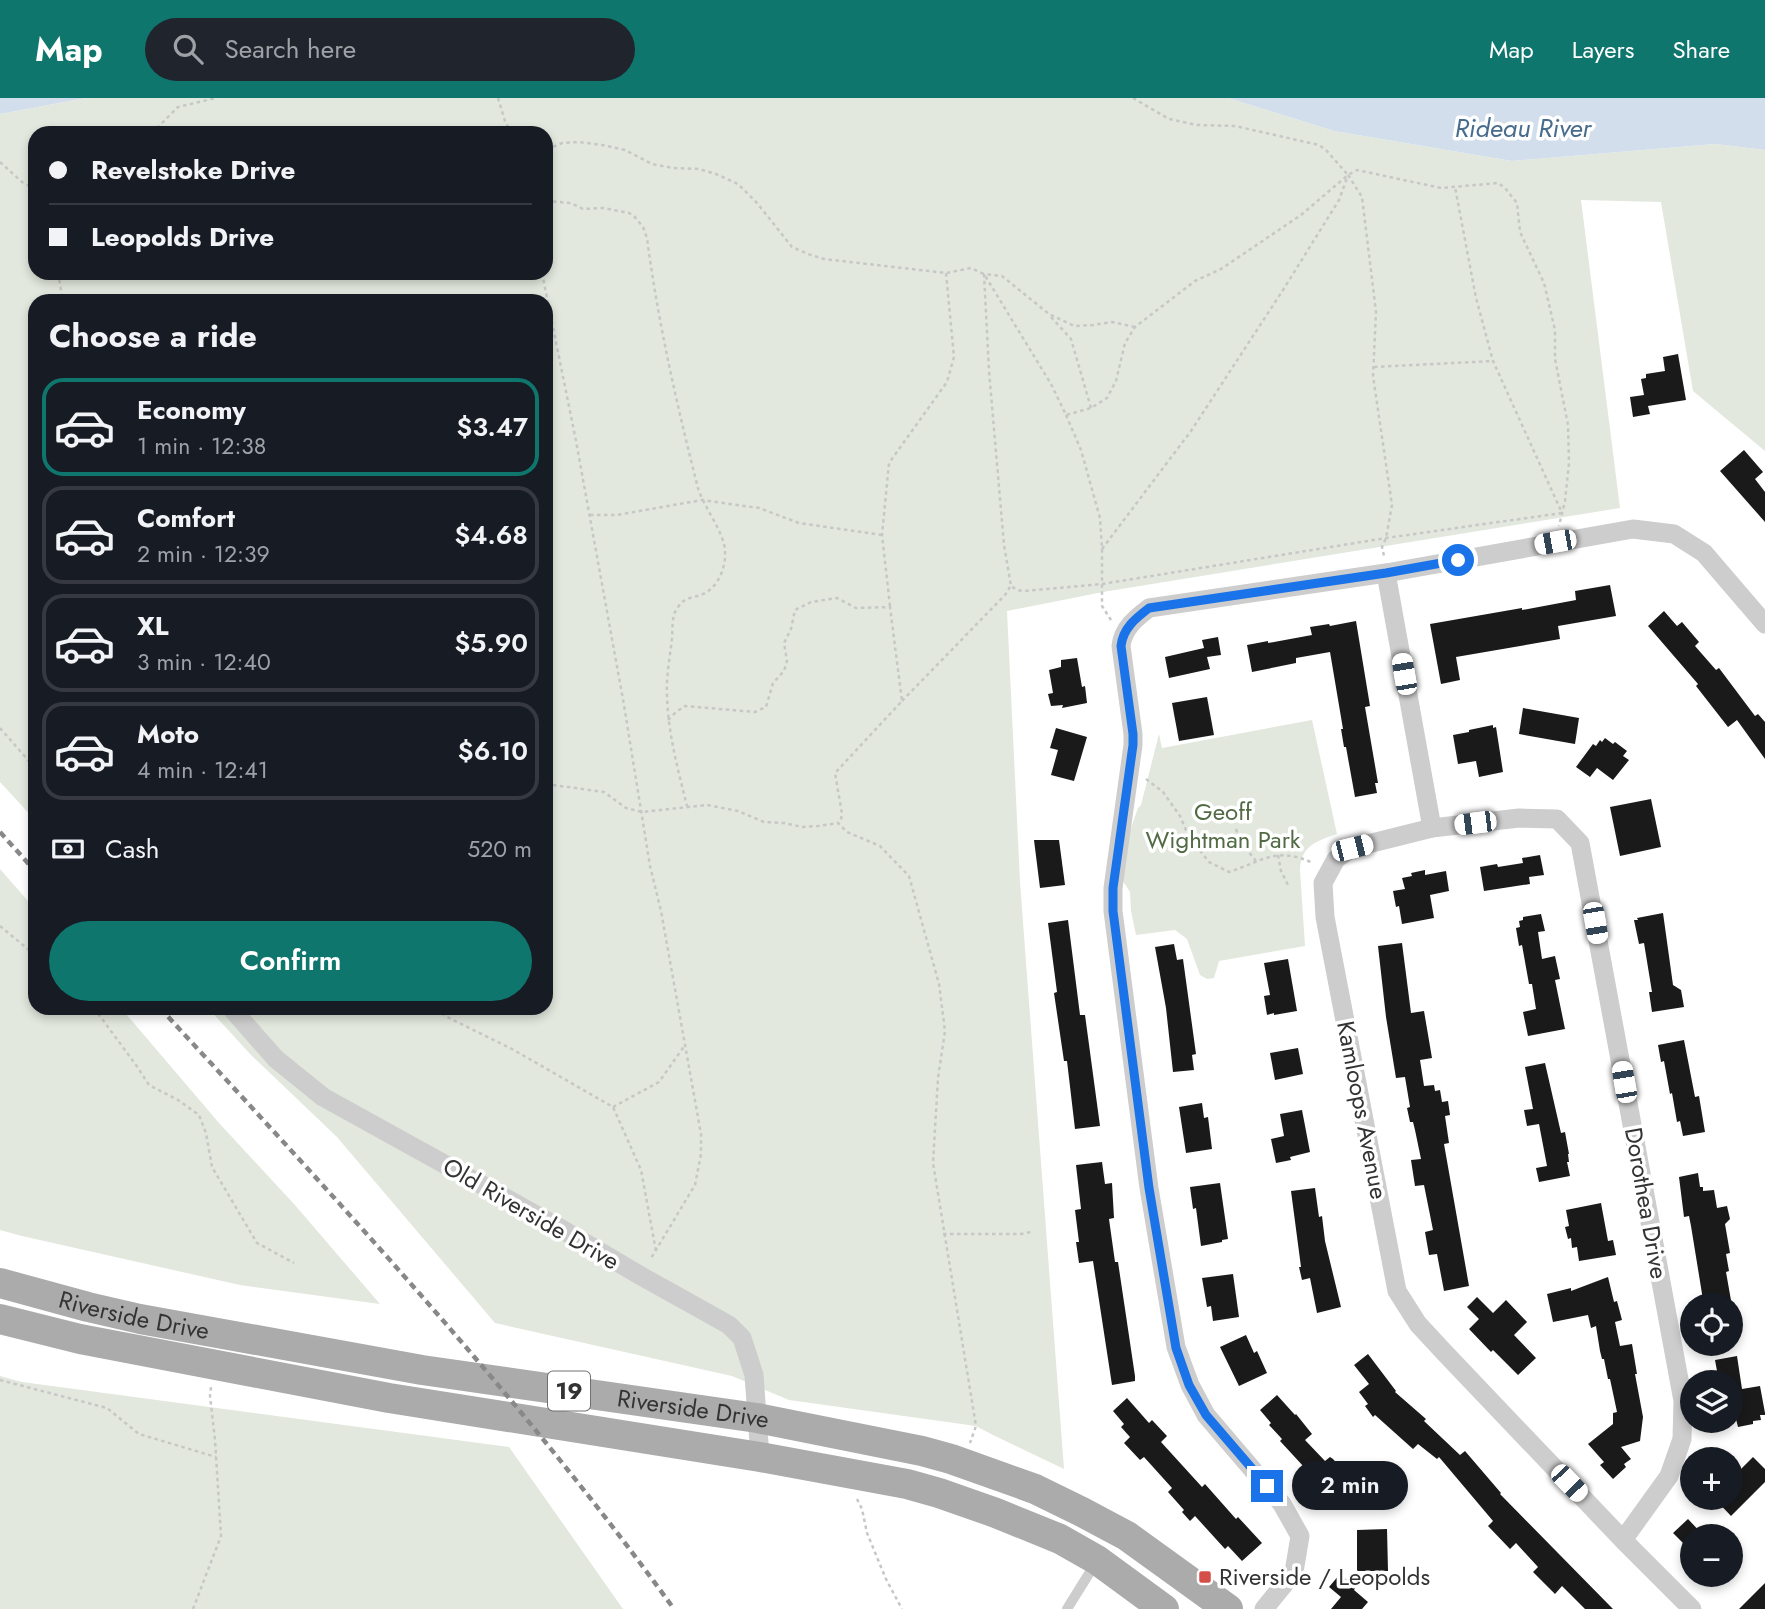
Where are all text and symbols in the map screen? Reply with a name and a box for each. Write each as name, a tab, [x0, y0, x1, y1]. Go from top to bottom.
search box	[145, 18, 635, 81]
text: Map	[35, 26, 103, 73]
icon: search	[169, 30, 207, 68]
text: Search here	[225, 30, 356, 68]
text: Map	[1489, 32, 1534, 67]
text: Layers	[1572, 32, 1634, 67]
text: Share	[1672, 32, 1730, 67]
water label: Rideau River	[1455, 109, 1593, 147]
text: Revelstoke Drive	[91, 151, 295, 189]
text: Leopolds Drive	[91, 218, 274, 256]
text: Choose a ride	[49, 313, 257, 359]
text: Economy	[137, 391, 246, 429]
icon: car	[53, 396, 116, 459]
text: $3.47	[457, 408, 528, 446]
text: 1 min · 12:38	[137, 429, 266, 463]
text: Comfort	[137, 499, 235, 537]
icon: car	[53, 504, 116, 567]
text: $4.68	[454, 516, 528, 554]
car	[1533, 528, 1578, 556]
text: 2 min · 12:39	[137, 537, 270, 571]
route start	[1442, 544, 1474, 576]
text: XL	[137, 607, 169, 645]
icon: car	[53, 612, 116, 675]
text: $5.90	[454, 624, 528, 662]
text: 3 min · 12:40	[137, 645, 271, 679]
car	[1391, 651, 1418, 697]
text: Moto	[137, 715, 199, 753]
icon: car	[53, 720, 116, 783]
text: $6.10	[458, 732, 528, 770]
text: 4 min · 12:41	[137, 753, 268, 787]
park label: Geoff Wightman Park	[1146, 794, 1301, 857]
car	[1453, 810, 1498, 836]
icon: cash	[49, 830, 87, 868]
text: Cash	[105, 830, 159, 868]
text: 520 m	[467, 832, 532, 866]
car	[1330, 833, 1375, 863]
car	[1582, 900, 1609, 946]
button: Confirm	[49, 921, 532, 1001]
street label: Kamloops Avenue	[1328, 1018, 1397, 1202]
car	[1611, 1059, 1638, 1105]
street label: Dorothea Drive	[1616, 1124, 1677, 1281]
street label: Old Riverside Drive	[437, 1149, 626, 1278]
street label: Riverside Drive	[55, 1282, 212, 1348]
map controls	[1680, 1293, 1743, 1587]
button: locate	[1680, 1293, 1743, 1356]
button: layers	[1680, 1370, 1743, 1433]
road number: 19	[548, 1372, 590, 1410]
street label: Riverside Drive	[615, 1380, 772, 1437]
button: +	[1680, 1447, 1743, 1510]
car	[1547, 1461, 1592, 1505]
callout: 2 min	[1292, 1462, 1407, 1510]
text: 2 min	[1320, 1468, 1380, 1502]
route end	[1251, 1470, 1283, 1502]
button: −	[1680, 1524, 1743, 1587]
place label: Riverside / Leopolds	[1219, 1559, 1430, 1594]
marker: Riverside / Leopolds	[1197, 1569, 1213, 1585]

